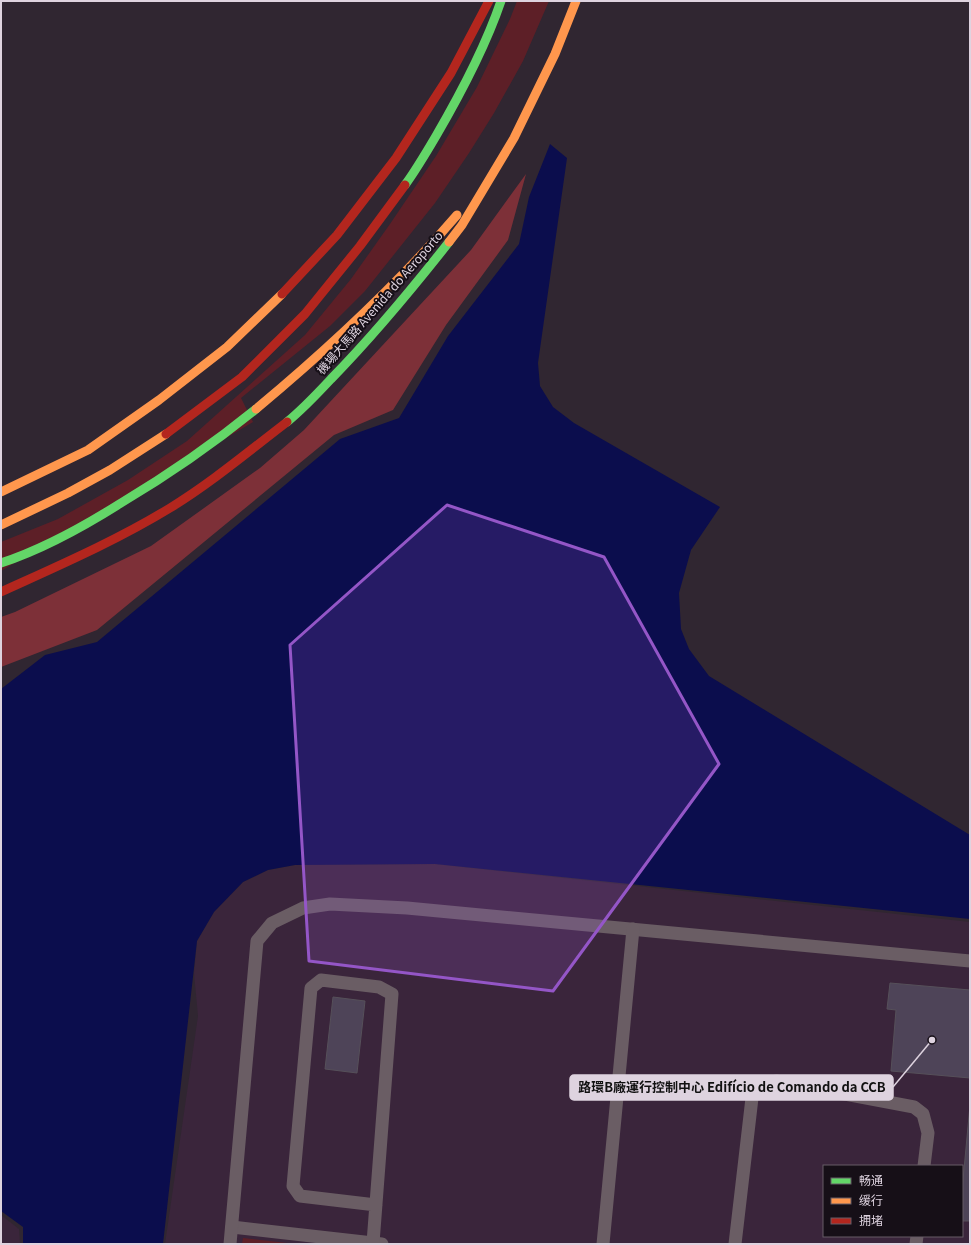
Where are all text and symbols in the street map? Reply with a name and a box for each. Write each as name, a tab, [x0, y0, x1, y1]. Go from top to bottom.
street label: 機場大馬路 Avenida do Aeroporto	[312, 227, 446, 377]
callout: 路環B廠運行控制中心 Edifício de Comando da CCB	[570, 1075, 893, 1100]
text: 路環B廠運行控制中心 Edifício de Comando da CCB	[578, 1077, 886, 1096]
legend	[823, 1165, 963, 1237]
text: 畅通	[859, 1171, 883, 1188]
text: 缓行	[859, 1191, 883, 1208]
text: 拥堵	[859, 1211, 883, 1228]

